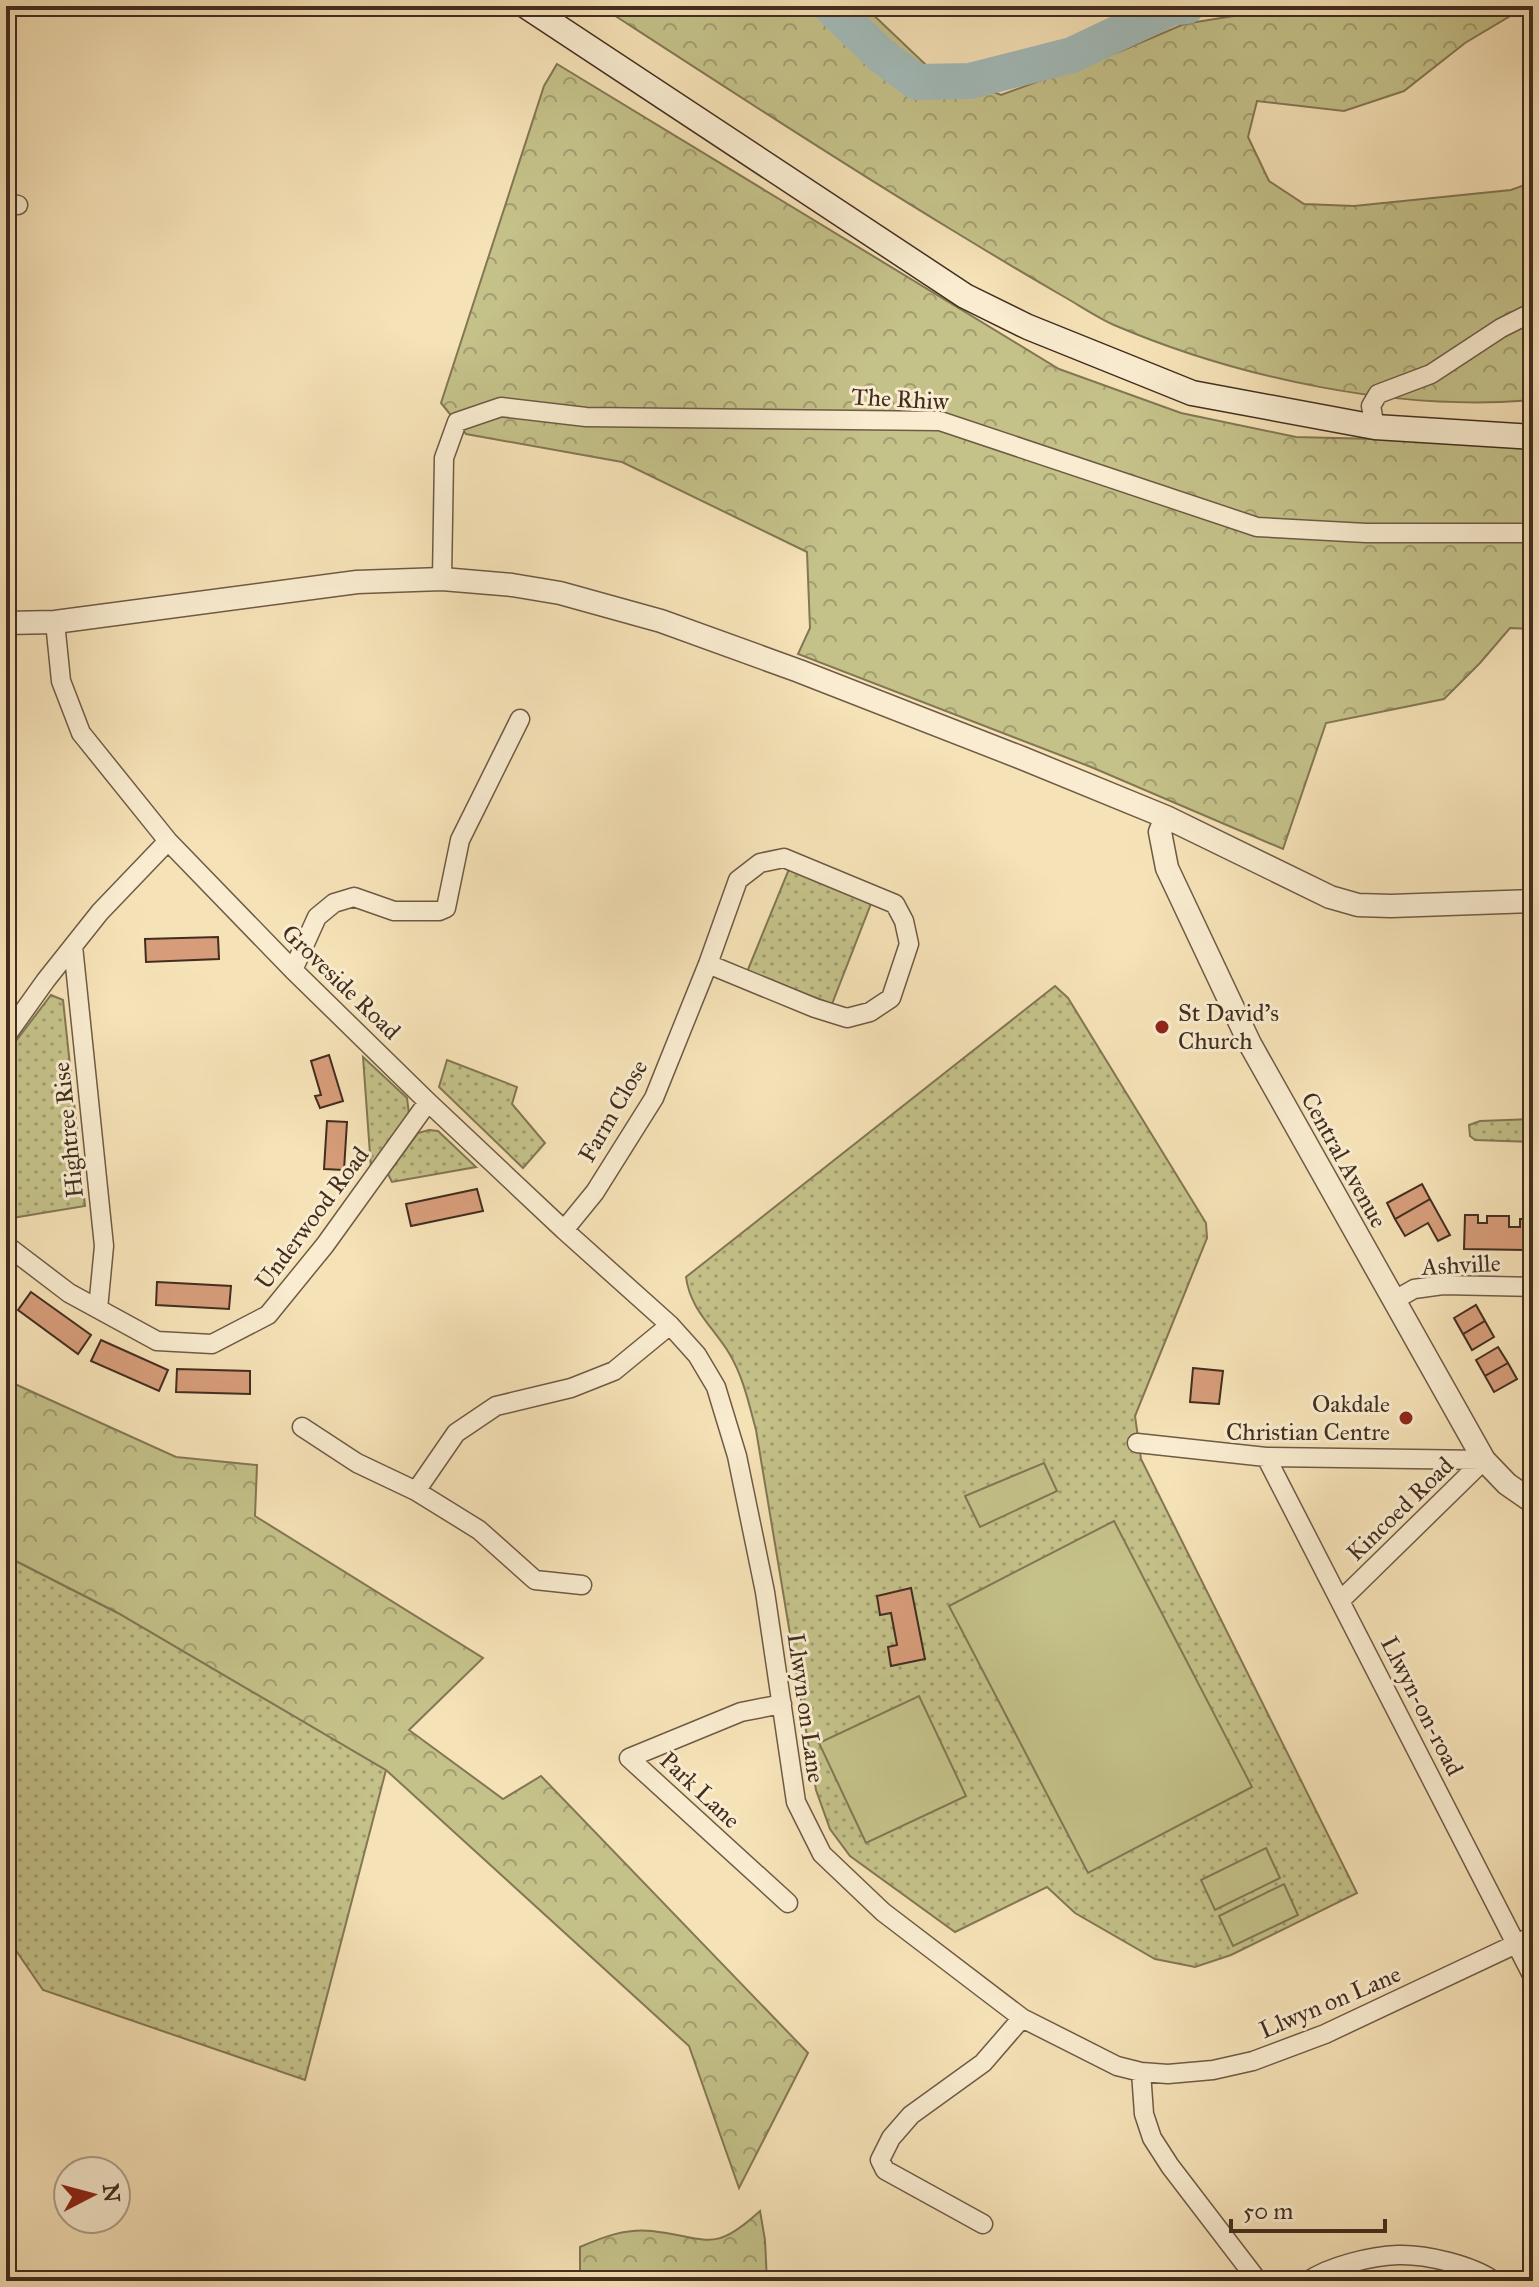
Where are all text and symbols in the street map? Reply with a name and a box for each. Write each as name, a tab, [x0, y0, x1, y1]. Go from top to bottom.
street label: The Rhiw	[851, 381, 951, 417]
street label: Groveside Road	[275, 918, 407, 1046]
place label: St David's Church	[1178, 998, 1279, 1056]
marker: St David's Church	[1153, 1018, 1171, 1036]
street label: Farm Close	[572, 1054, 654, 1168]
street label: Hightree Rise	[46, 1061, 90, 1199]
street label: Central Avenue	[1294, 1087, 1394, 1233]
street label: Underwood Road	[249, 1141, 375, 1295]
street label: Ashville	[1420, 1248, 1501, 1282]
place label: Oakdale Christian Centre	[1226, 1389, 1390, 1447]
marker: Oakdale Christian Centre	[1397, 1409, 1415, 1427]
street label: Kincoed Road	[1340, 1450, 1460, 1568]
street label: Llwyn on Lane	[781, 1631, 831, 1785]
street label: Llwyn-on-road	[1374, 1631, 1470, 1781]
street label: Park Lane	[653, 1745, 747, 1835]
street label: Llwyn on Lane	[1255, 1959, 1405, 2045]
north arrow	[52, 2155, 132, 2235]
text: N	[97, 2182, 126, 2204]
scale bar	[1231, 2183, 1385, 2233]
text: 50 m	[1243, 2196, 1293, 2226]

